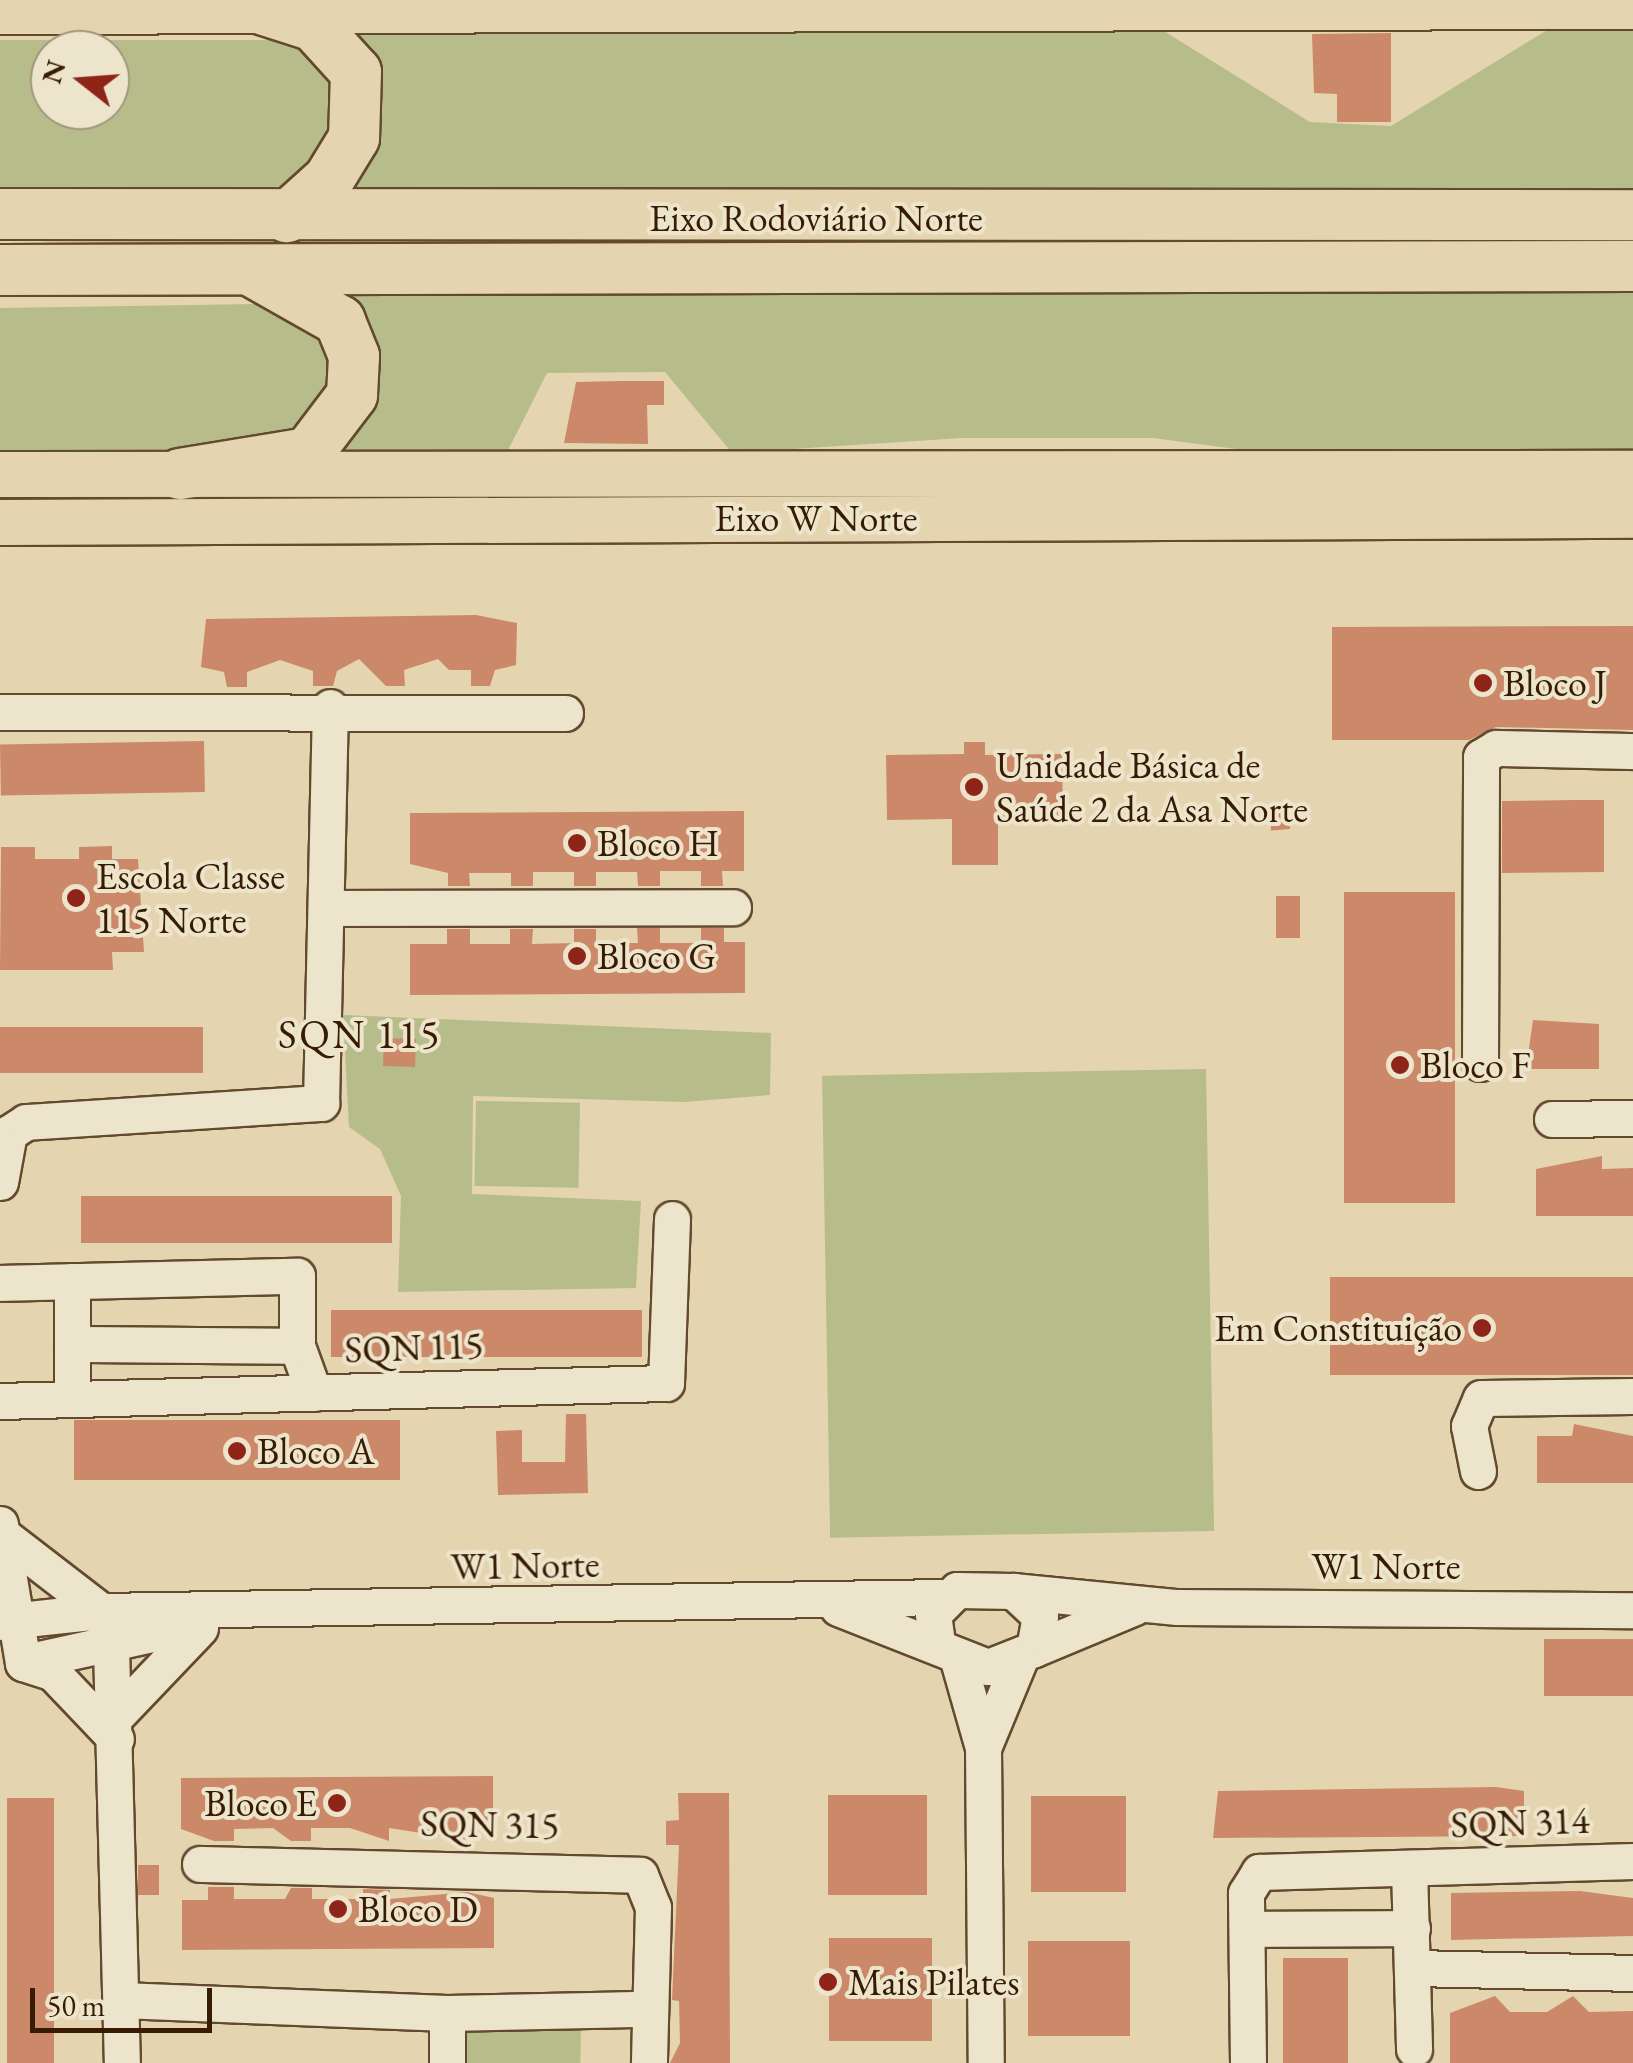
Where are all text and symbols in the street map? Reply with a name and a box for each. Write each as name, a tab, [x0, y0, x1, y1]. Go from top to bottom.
north arrow	[30, 30, 130, 130]
text: N	[33, 56, 74, 88]
street label: Eixo Rodoviário Norte	[649, 195, 983, 241]
street label: Eixo W Norte	[714, 495, 918, 541]
place label: Bloco J	[1503, 660, 1607, 706]
marker: Bloco J	[1472, 672, 1494, 694]
place label: Unidade Básica de Saúde 2 da Asa Norte	[996, 742, 1308, 832]
marker: Unidade Básica de Saúde 2 da Asa Norte	[961, 774, 987, 800]
place label: Bloco H	[597, 820, 719, 866]
marker: Bloco H	[566, 832, 588, 854]
place label: Escola Classe 115 Norte	[96, 853, 285, 942]
marker: Escola Classe 115 Norte	[65, 887, 87, 909]
place label: Bloco G	[597, 933, 716, 979]
marker: Bloco G	[566, 945, 588, 967]
district label: SQN 115	[278, 1010, 442, 1058]
place label: Bloco F	[1420, 1042, 1531, 1088]
marker: Bloco F	[1389, 1054, 1411, 1076]
place label: Em Constituição	[1214, 1305, 1462, 1351]
marker: Em Constituição	[1471, 1317, 1493, 1339]
street label: SQN 115	[344, 1322, 484, 1372]
place label: Bloco A	[257, 1428, 375, 1474]
marker: Bloco A	[226, 1440, 248, 1462]
street label: W1 Norte	[450, 1541, 600, 1589]
street label: W1 Norte	[1312, 1543, 1460, 1589]
place label: Bloco E	[204, 1780, 317, 1826]
marker: Bloco E	[326, 1792, 348, 1814]
street label: SQN 314	[1450, 1797, 1590, 1847]
street label: SQN 315	[420, 1800, 560, 1848]
place label: Bloco D	[358, 1886, 478, 1932]
marker: Bloco D	[327, 1898, 349, 1920]
place label: Mais Pilates	[848, 1959, 1019, 2005]
scale bar	[35, 1968, 218, 2030]
marker: Mais Pilates	[817, 1971, 839, 1993]
text: 50 m	[47, 1986, 105, 2025]

